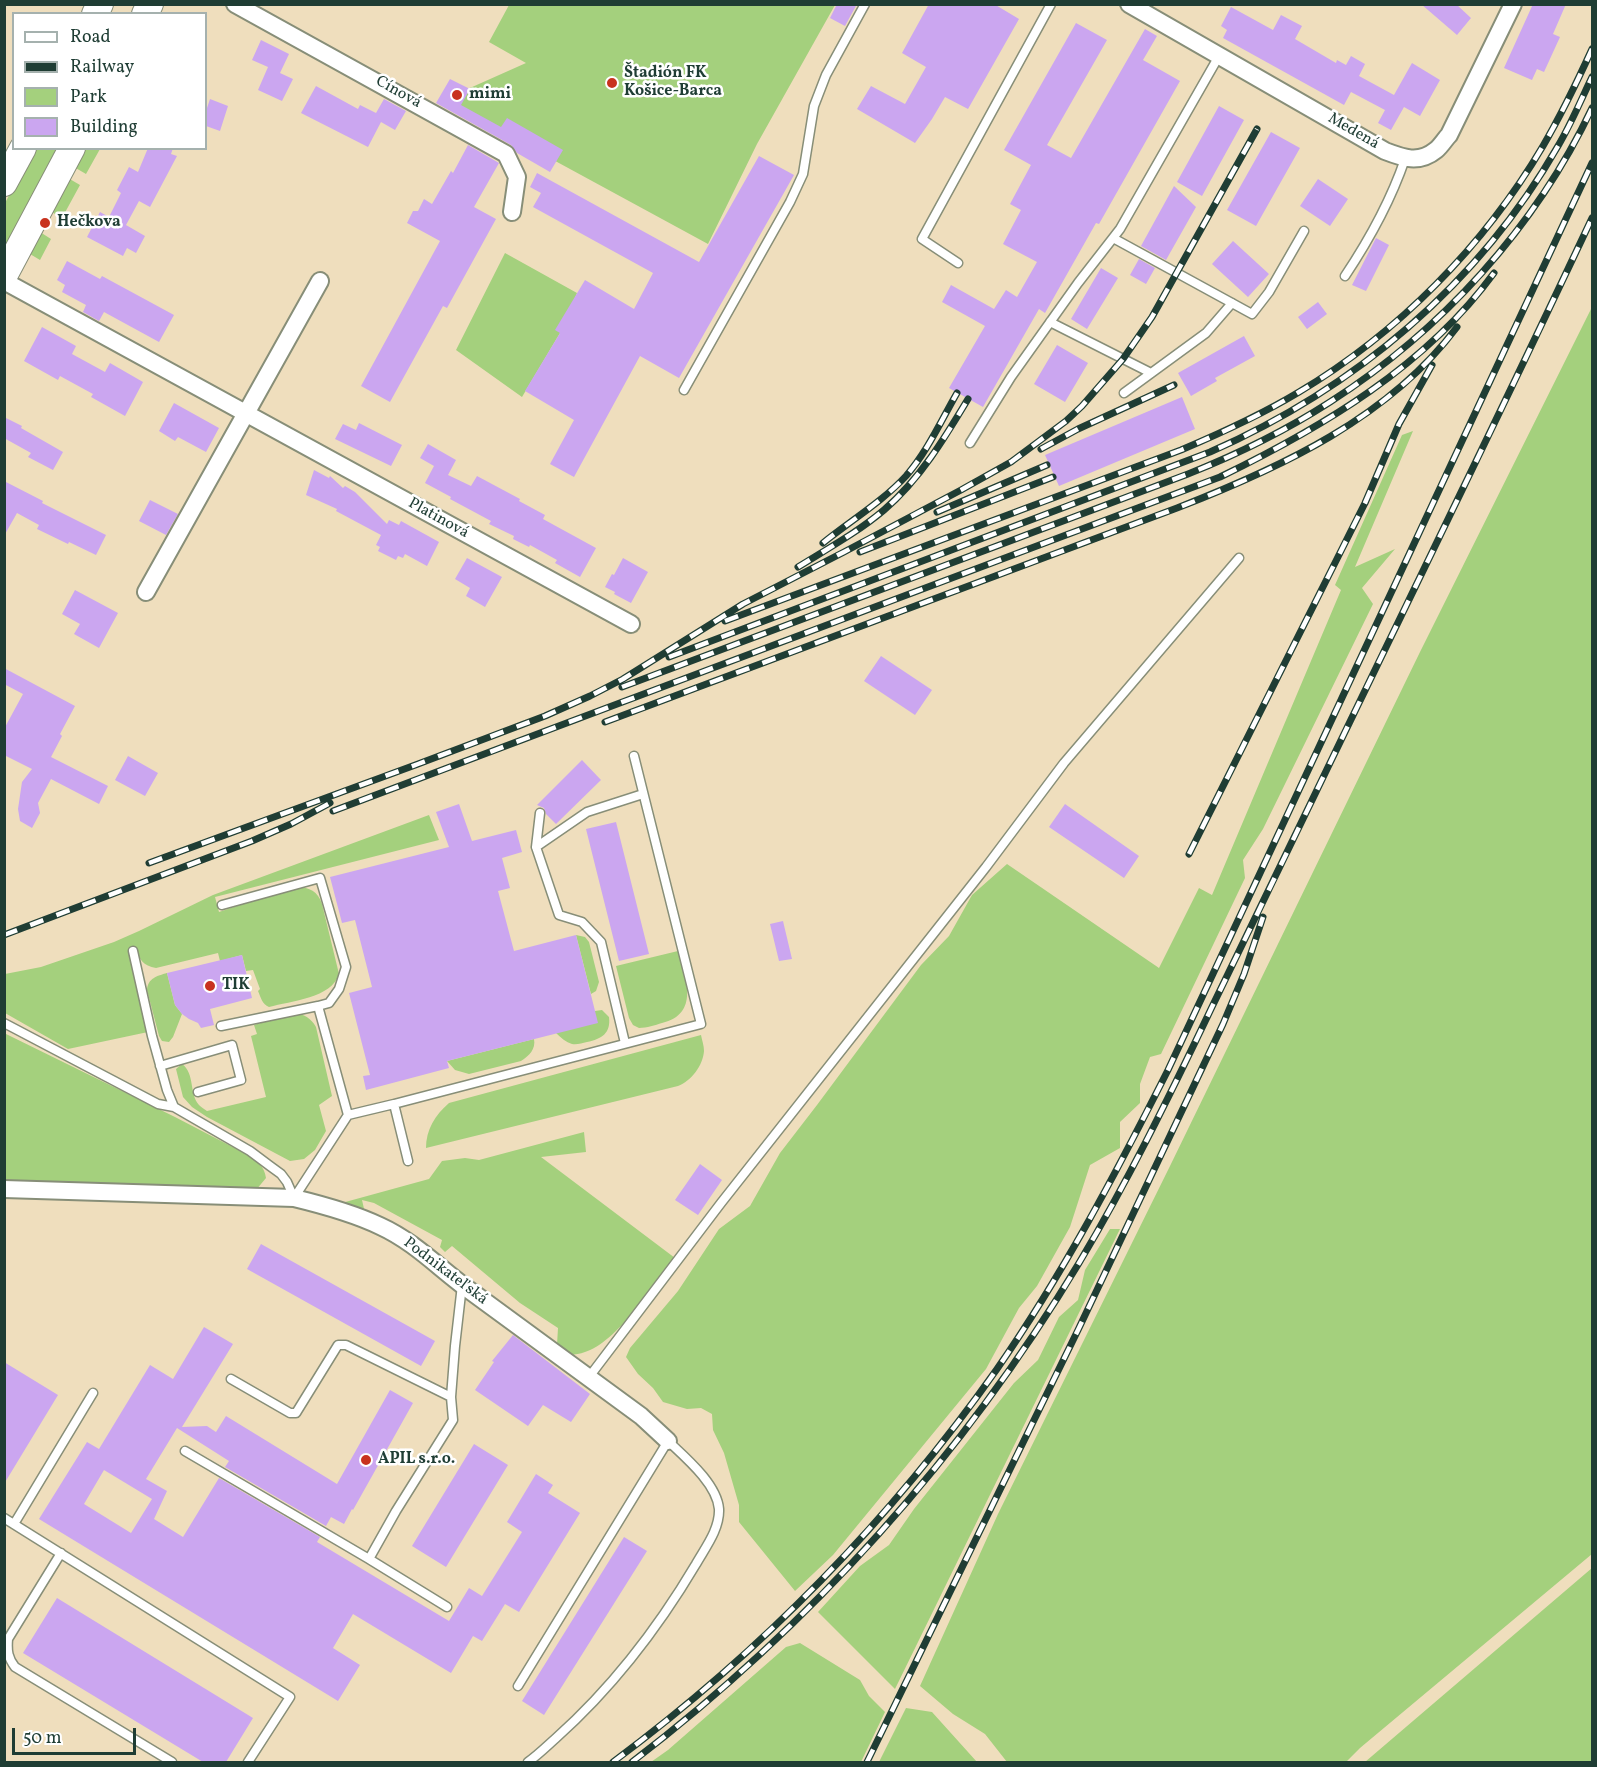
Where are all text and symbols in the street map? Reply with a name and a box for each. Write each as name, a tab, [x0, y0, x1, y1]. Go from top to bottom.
legend	[12, 12, 207, 150]
text: Road	[70, 25, 111, 50]
text: Railway	[70, 55, 134, 80]
place label: Štadión FK Košice-Barca	[624, 64, 722, 102]
street label: Cínová	[372, 73, 424, 113]
marker: Štadión FK Košice-Barca	[605, 76, 619, 90]
text: Park	[70, 85, 107, 110]
place label: mimi	[469, 85, 511, 105]
marker: mimi	[450, 88, 464, 102]
street label: Medená	[1324, 110, 1382, 154]
text: Building	[70, 115, 138, 140]
place label: Hečkova	[57, 213, 121, 233]
marker: Hečkova	[38, 216, 52, 230]
street label: Platinová	[404, 494, 472, 544]
place label: TIK	[222, 976, 250, 996]
marker: TIK	[203, 979, 217, 993]
street label: Podnikateľská	[399, 1234, 491, 1310]
place label: APIL s.r.o.	[378, 1450, 455, 1470]
marker: APIL s.r.o.	[359, 1453, 373, 1467]
scale bar	[15, 1716, 140, 1754]
text: 50 m	[23, 1726, 62, 1751]

